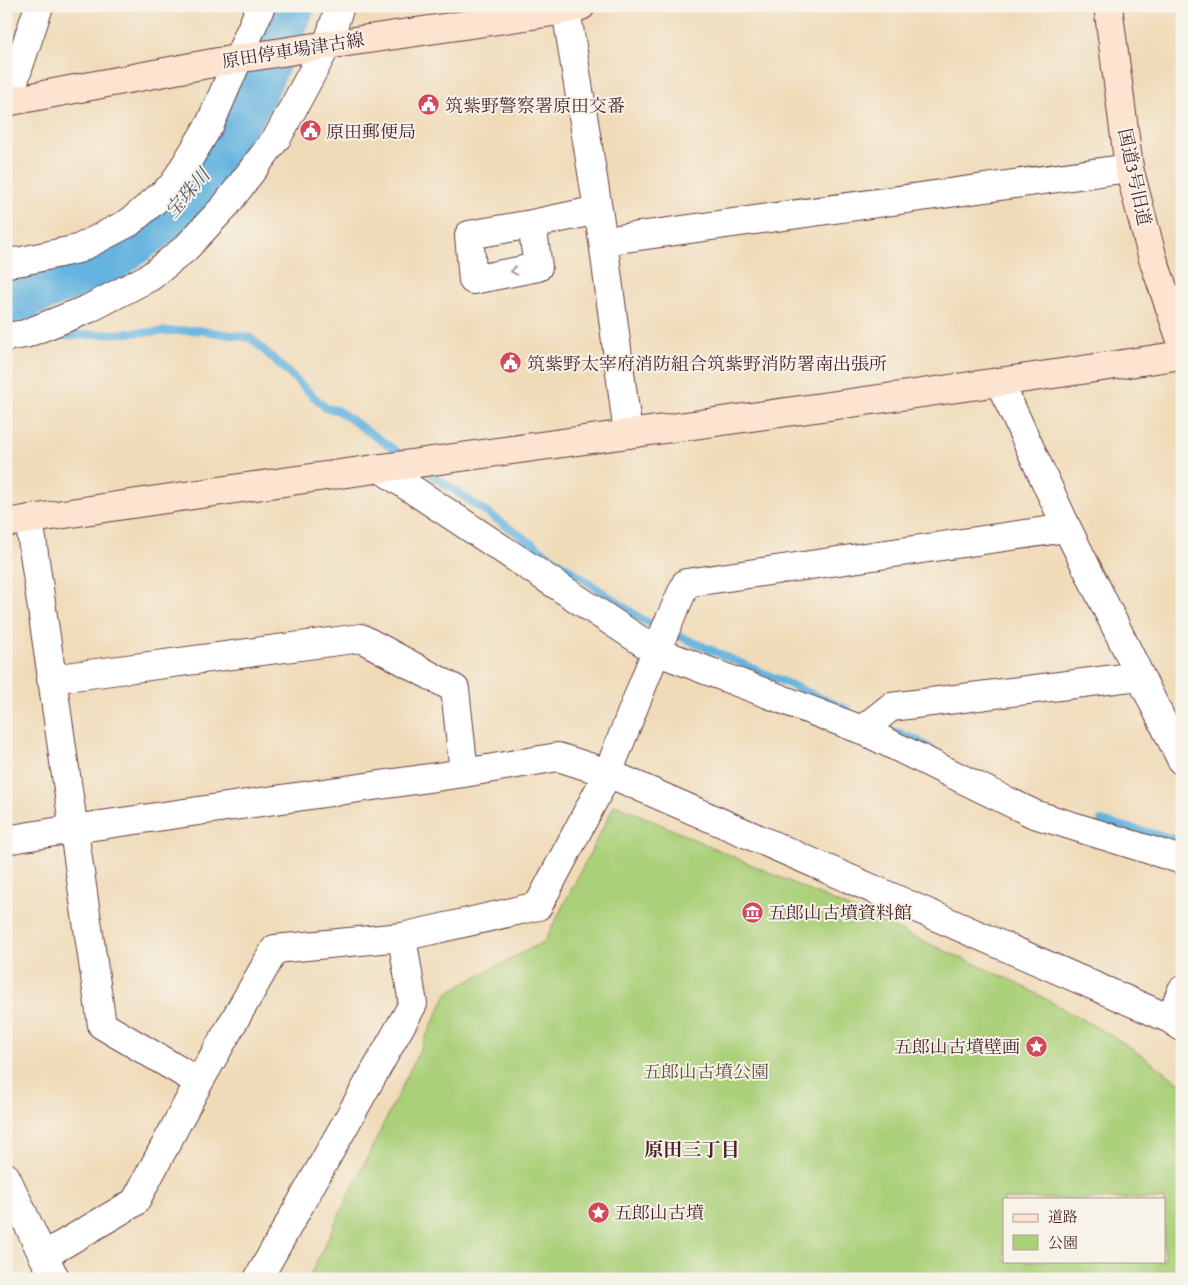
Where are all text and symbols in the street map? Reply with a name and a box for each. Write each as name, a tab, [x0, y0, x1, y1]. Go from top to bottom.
street label: 原田停車場津古線	[220, 25, 366, 75]
place label: 筑紫野警察署原田交番	[445, 92, 625, 119]
public building icon: 筑紫野警察署原田交番	[417, 93, 441, 117]
place label: 原田郵便局	[326, 118, 416, 145]
public building icon: 原田郵便局	[298, 119, 322, 143]
street label: 国道3号旧道	[1112, 126, 1158, 228]
water label: 宝珠川	[158, 161, 217, 224]
one-way arrow	[510, 266, 519, 276]
place label: 筑紫野太宰府消防組合筑紫野消防署南出張所	[527, 350, 887, 377]
public building icon: 筑紫野太宰府消防組合筑紫野消防署南出張所	[499, 351, 523, 375]
place label: 五郎山古墳資料館	[768, 899, 912, 926]
museum icon: 五郎山古墳資料館	[740, 900, 764, 924]
place label: 五郎山古墳壁画	[894, 1033, 1020, 1060]
place icon: 五郎山古墳壁画	[1024, 1034, 1048, 1058]
park label: 五郎山古墳公園	[643, 1058, 769, 1085]
district label: 原田三丁目	[644, 1135, 740, 1163]
legend	[1003, 1198, 1166, 1262]
place label: 五郎山古墳	[614, 1199, 704, 1226]
place icon: 五郎山古墳	[586, 1200, 610, 1224]
text: 道路	[1048, 1206, 1078, 1227]
text: 公園	[1048, 1232, 1078, 1253]

